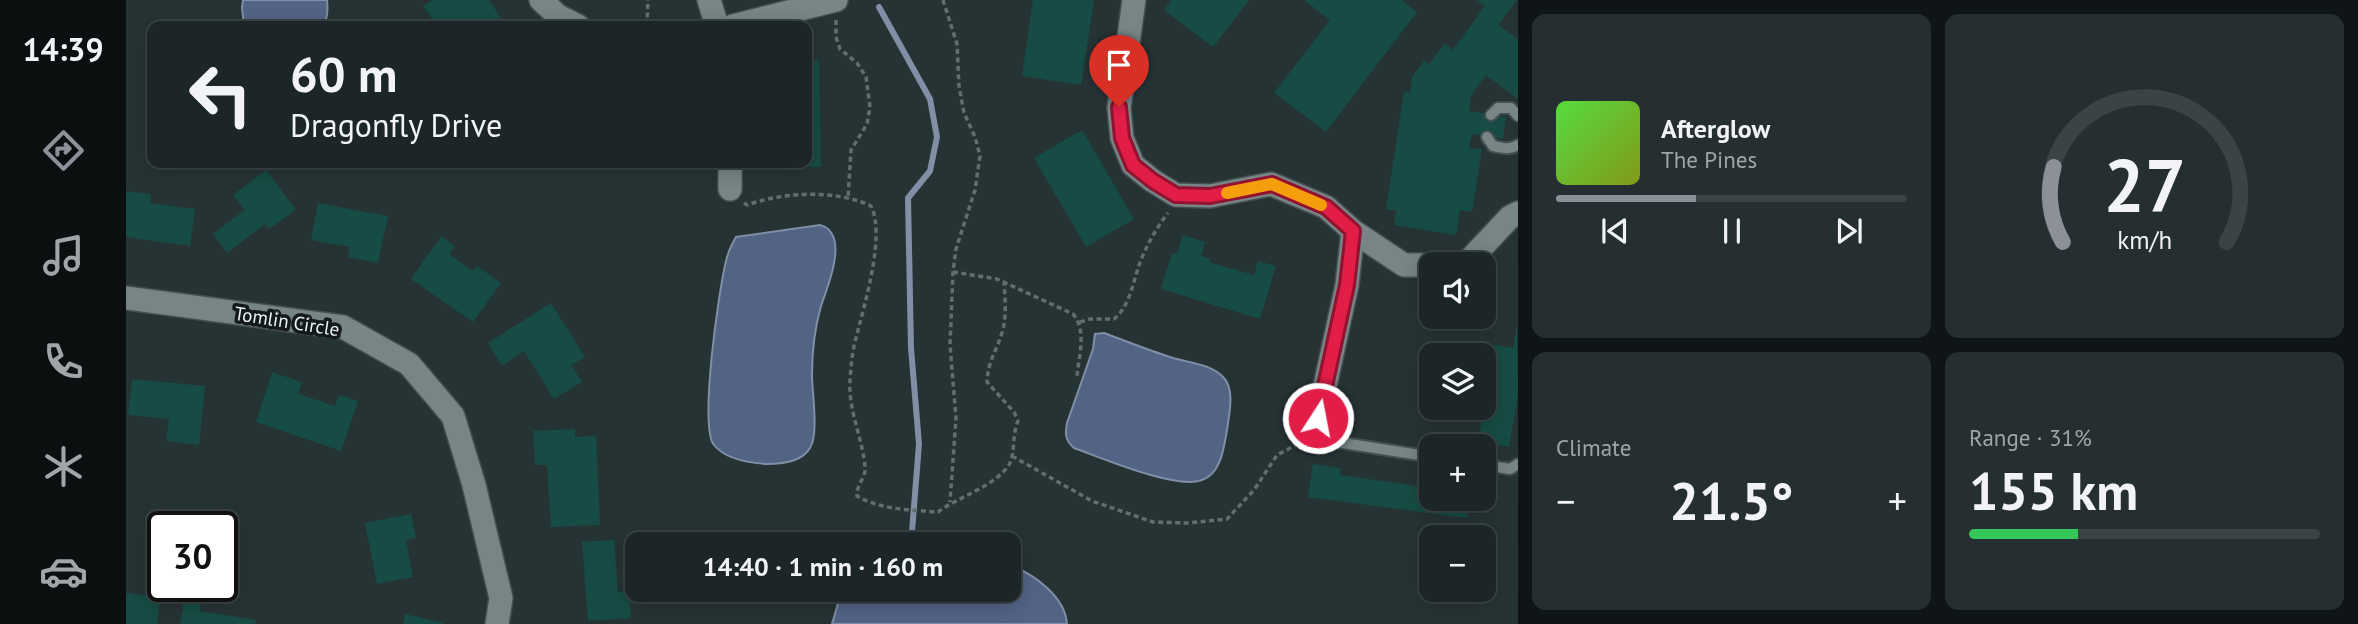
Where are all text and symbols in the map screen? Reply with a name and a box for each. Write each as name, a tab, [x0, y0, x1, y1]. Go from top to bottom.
text: 14:39	[22, 28, 104, 70]
pin	[1089, 35, 1149, 107]
text: 60 m	[290, 42, 397, 106]
icon: arrive	[1100, 46, 1138, 84]
icon: left	[175, 49, 266, 140]
text: Dragonfly Drive	[290, 104, 502, 146]
text: Afterglow	[1661, 112, 1770, 145]
icon: directions	[39, 126, 88, 175]
text: 27	[2103, 138, 2186, 232]
text: The Pines	[1661, 145, 1757, 174]
icon: previous	[1596, 212, 1634, 250]
icon: pause	[1713, 212, 1751, 250]
icon: next	[1830, 212, 1868, 250]
text: km/h	[2117, 224, 2172, 256]
icon: music	[39, 231, 88, 280]
map controls	[1419, 252, 1496, 602]
button: sound	[1419, 252, 1496, 329]
street label: Tomlin Circle	[233, 301, 341, 341]
icon: phone	[39, 337, 88, 386]
button: layers	[1419, 343, 1496, 420]
position arrow	[1281, 381, 1355, 455]
text: Range · 31%	[1969, 423, 2092, 452]
text: Climate	[1556, 433, 1631, 462]
button: +	[1419, 434, 1496, 511]
icon: climate	[39, 442, 88, 491]
text: 155 km	[1969, 457, 2138, 524]
text: 21.5°	[1670, 467, 1793, 534]
text: −	[1556, 476, 1575, 525]
text: +	[1888, 476, 1907, 525]
speed limit sign: 30	[147, 511, 238, 602]
button: −	[1419, 525, 1496, 602]
icon: car	[39, 547, 88, 596]
text: 14:40 · 1 min · 160 m	[703, 550, 943, 583]

